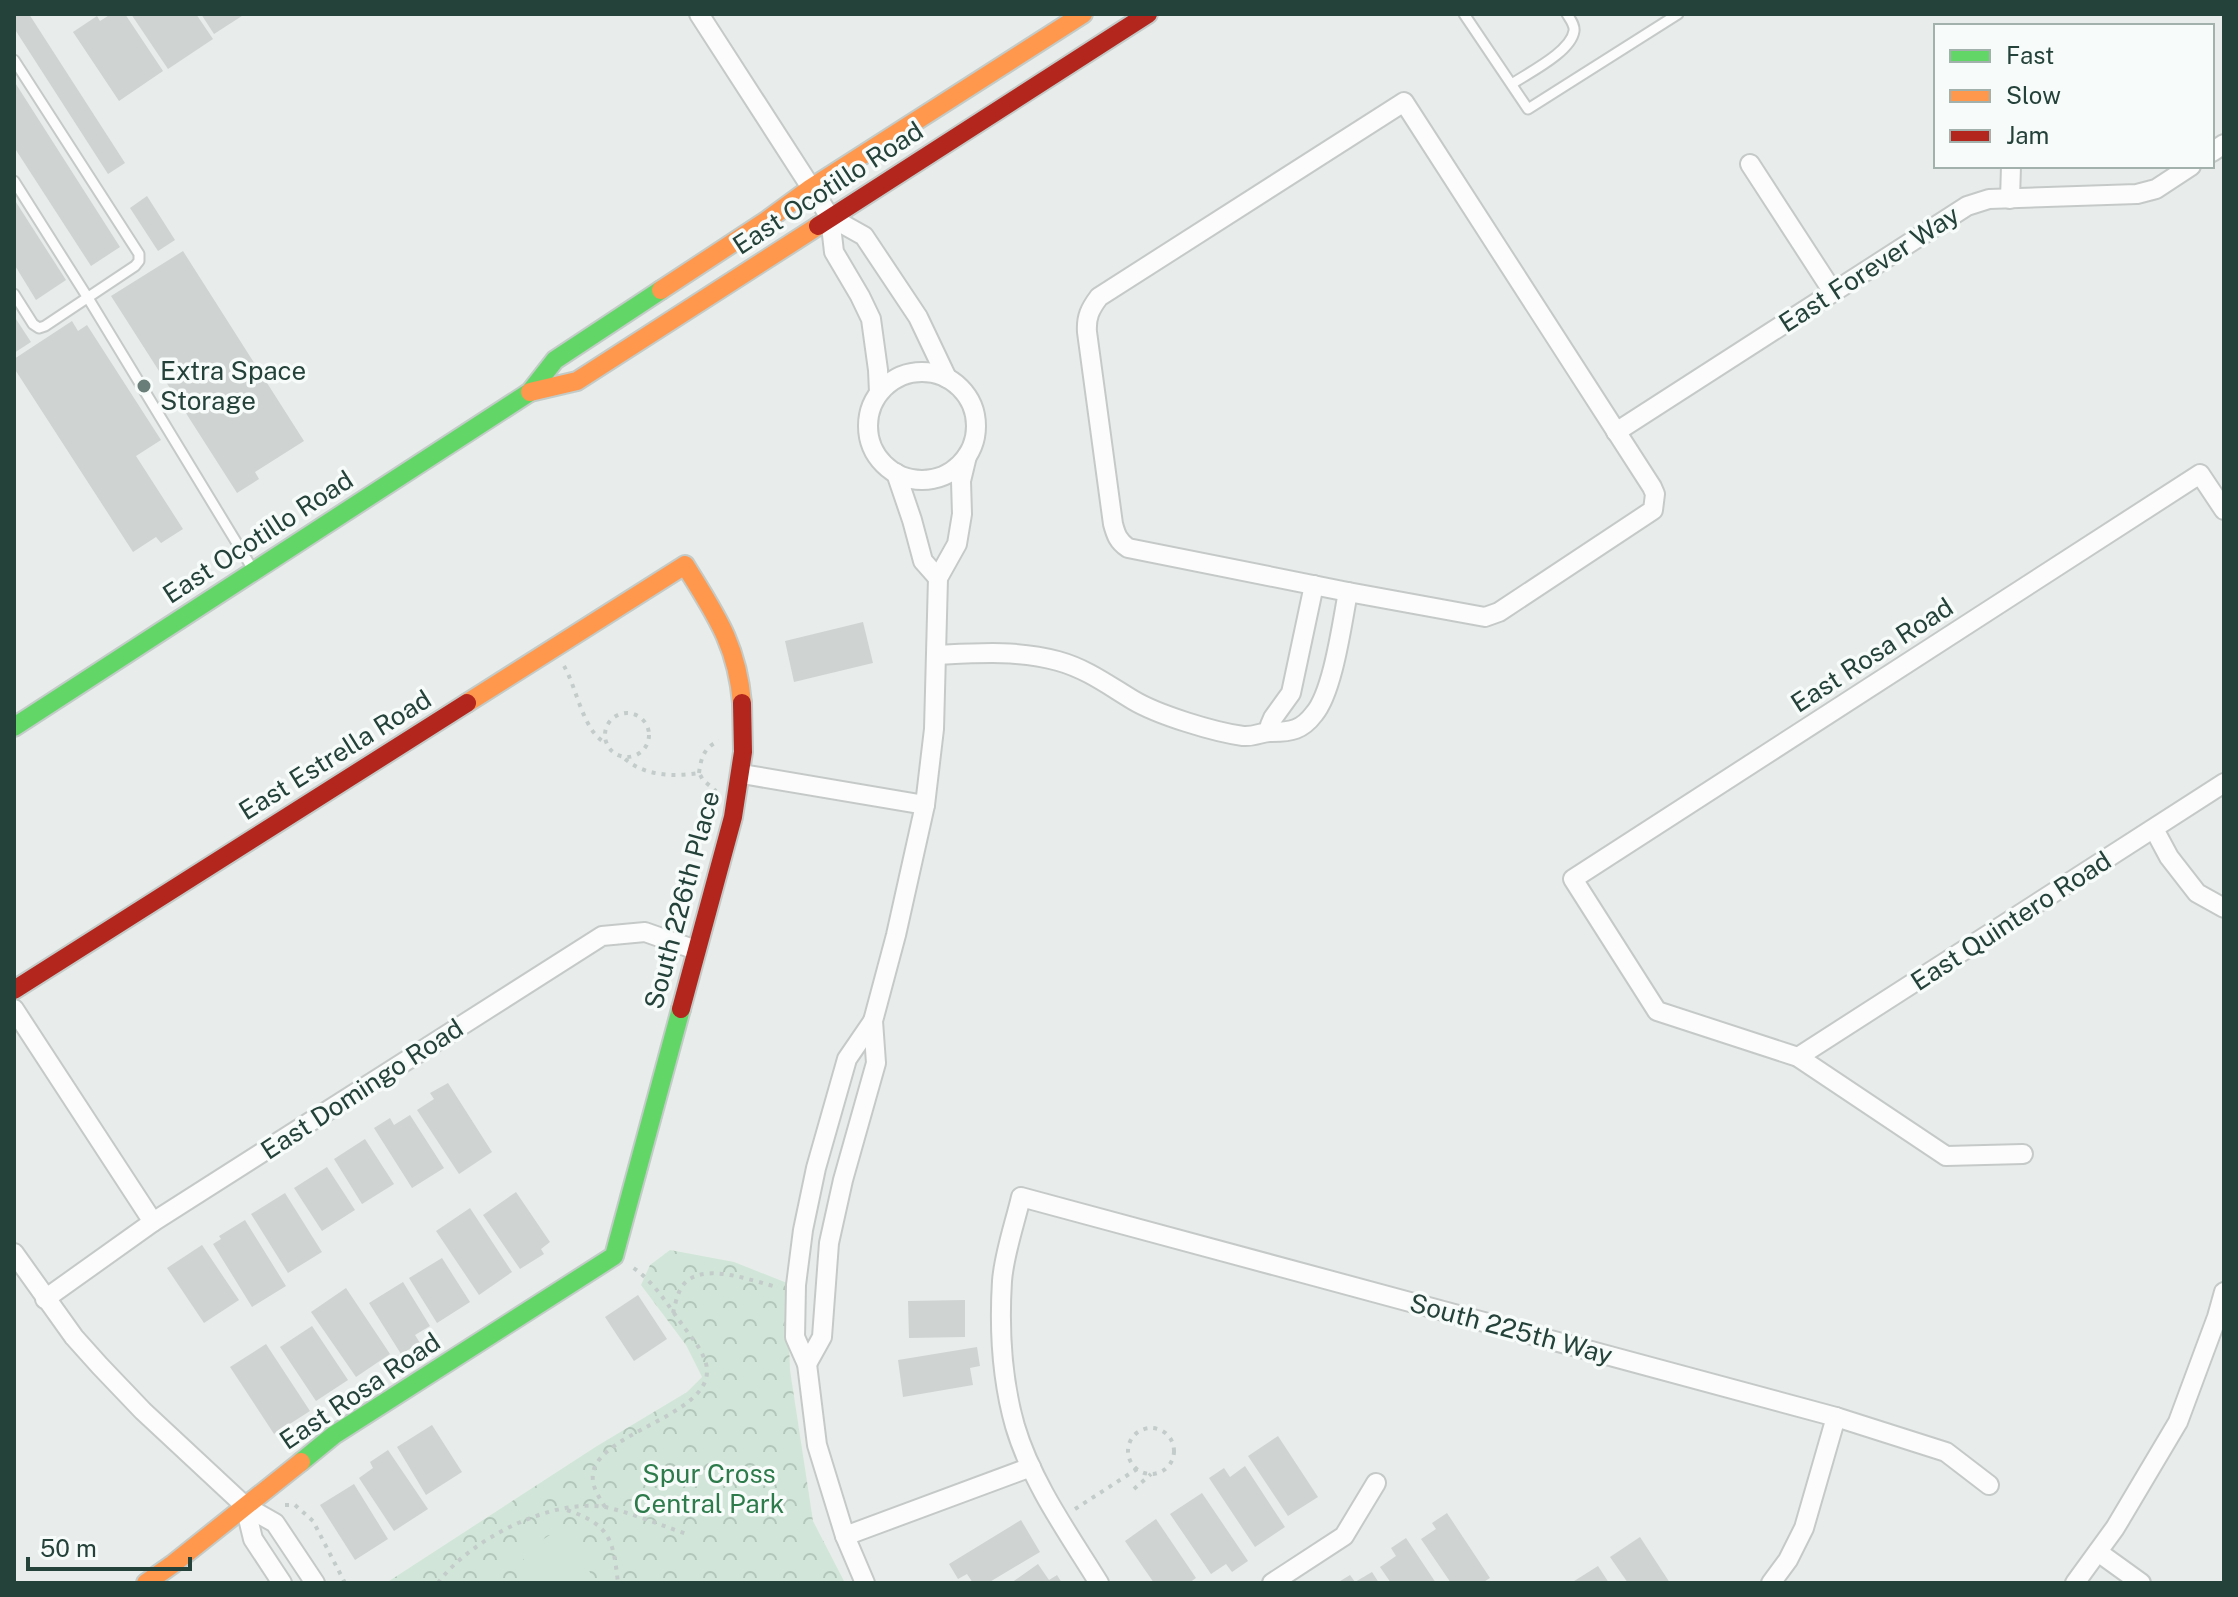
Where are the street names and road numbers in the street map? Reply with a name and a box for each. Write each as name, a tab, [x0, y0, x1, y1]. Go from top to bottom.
street label: East Ocotillo Road	[727, 115, 929, 261]
street label: East Forever Way	[1773, 199, 1965, 338]
street label: East Ocotillo Road	[157, 464, 359, 610]
street label: East Rosa Road	[1785, 591, 1958, 718]
street label: East Estrella Road	[233, 683, 436, 826]
street label: South 226th Place	[637, 787, 726, 1012]
street label: East Quintero Road	[1905, 844, 2117, 997]
street label: East Domingo Road	[255, 1012, 469, 1165]
street label: South 225th Way	[1406, 1287, 1616, 1371]
street label: East Rosa Road	[274, 1326, 446, 1456]

